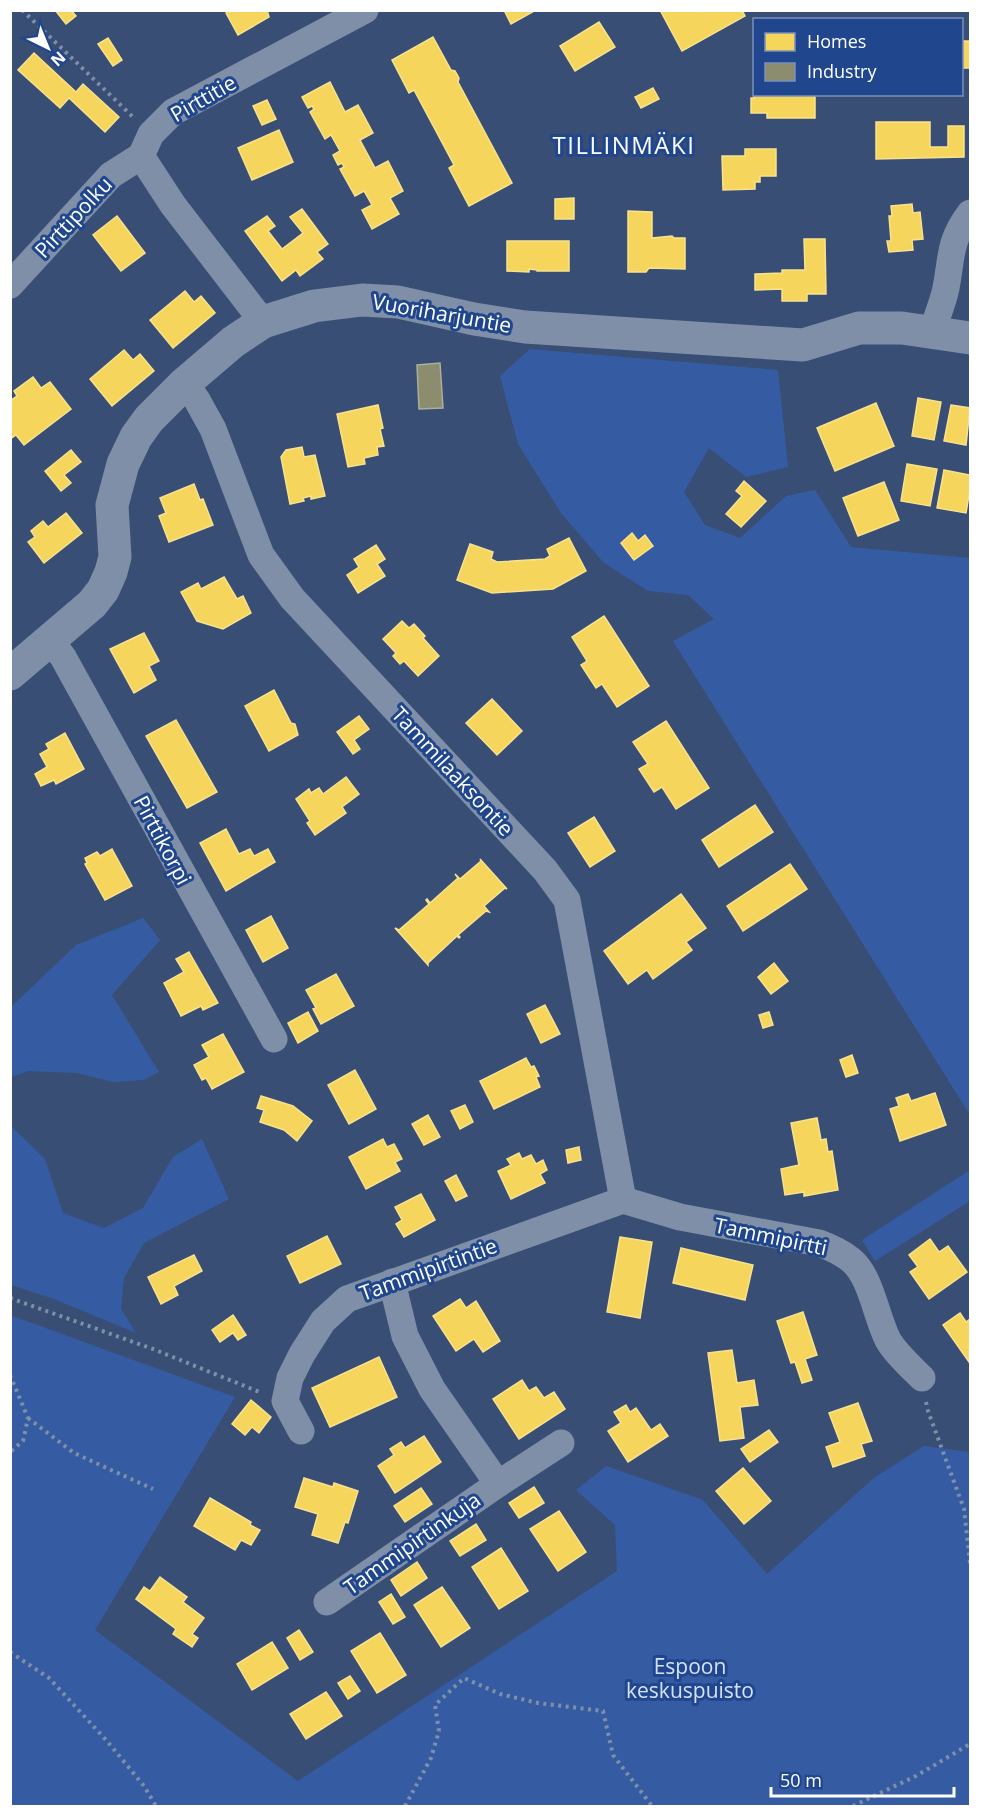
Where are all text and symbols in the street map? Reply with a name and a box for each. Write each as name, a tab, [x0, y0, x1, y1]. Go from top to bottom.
north arrow	[18, 18, 78, 78]
legend	[753, 18, 963, 96]
text: Homes	[807, 29, 866, 53]
text: N	[46, 46, 70, 71]
text: Industry	[807, 59, 877, 83]
street label: Pirttitie	[165, 68, 241, 128]
district label: TILLINMÄKI	[553, 128, 695, 161]
street label: Pirttipolku	[28, 170, 118, 264]
street label: Vuoriharjuntie	[370, 287, 514, 339]
street label: Tammilaaksontie	[386, 700, 520, 842]
street label: Pirttikorpi	[128, 791, 198, 889]
street label: Tammipirtti	[712, 1210, 830, 1262]
street label: Tammipirtintie	[355, 1231, 501, 1307]
street label: Tammipirtinkuja	[338, 1485, 486, 1601]
park label: Espoon keskuspuisto	[626, 1652, 754, 1704]
scale bar	[771, 1760, 954, 1798]
text: 50 m	[780, 1768, 822, 1792]

